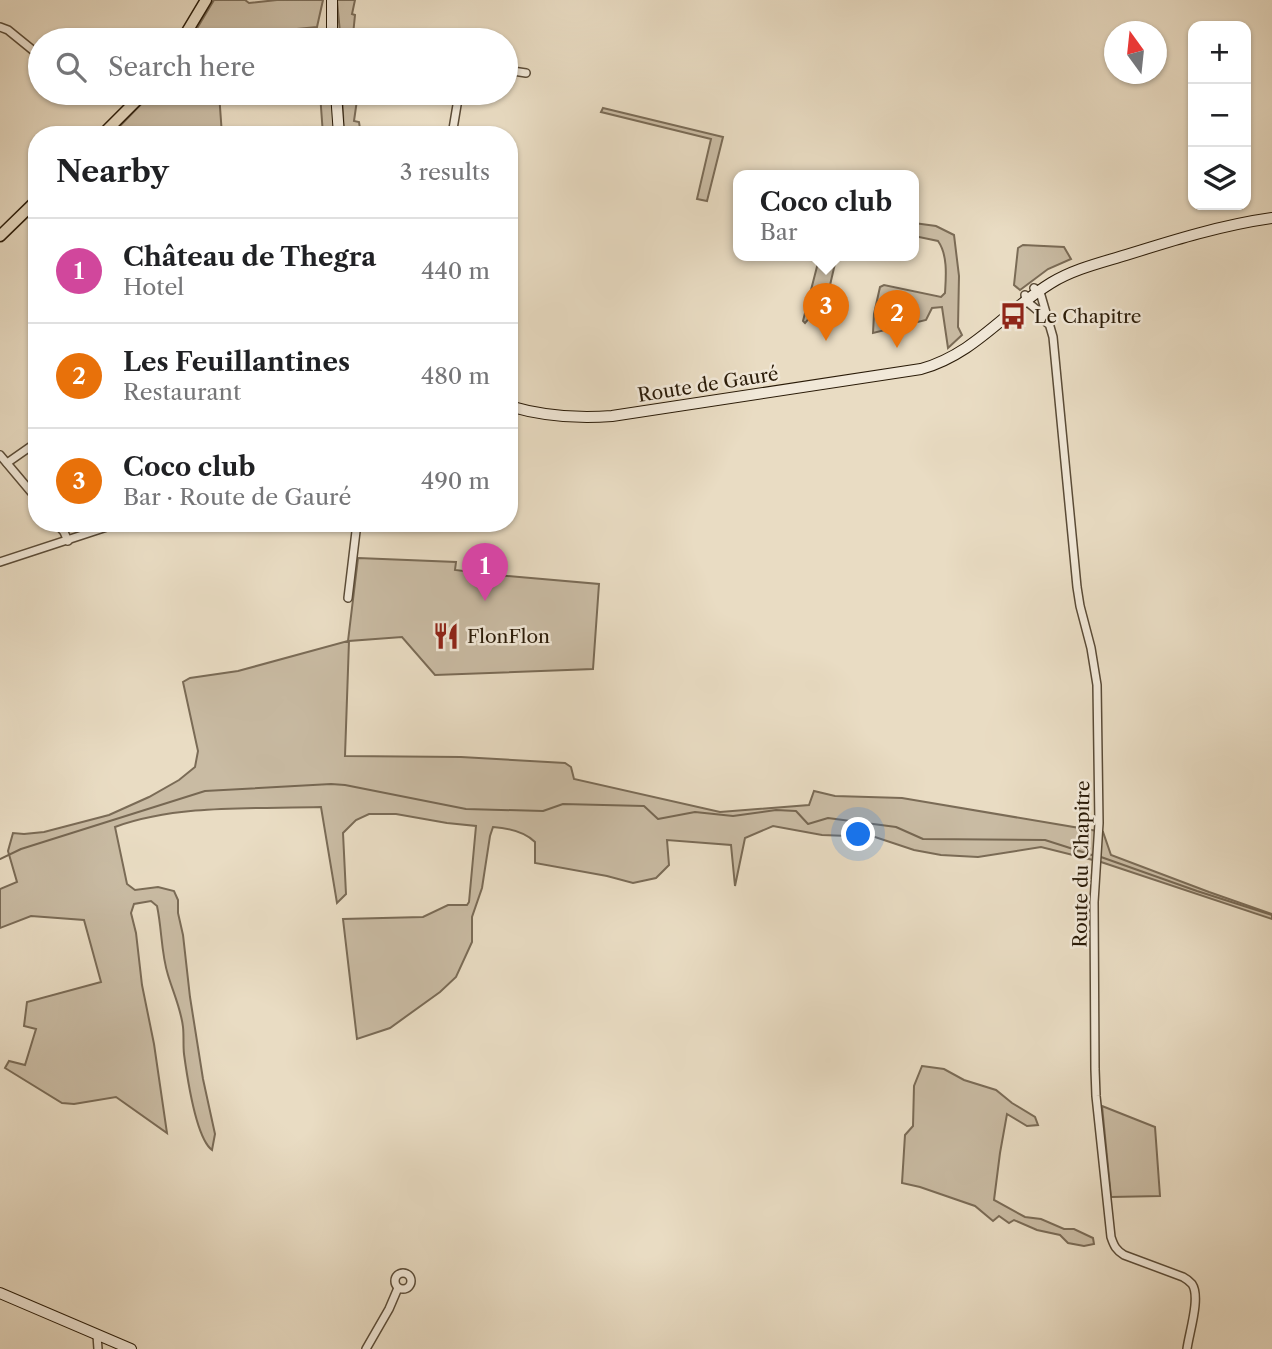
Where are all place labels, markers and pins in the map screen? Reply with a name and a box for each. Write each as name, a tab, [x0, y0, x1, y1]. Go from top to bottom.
pin: 3	[803, 283, 849, 341]
pin: 2	[874, 290, 920, 348]
bus stop icon: Le Chapitre	[998, 301, 1028, 331]
place label: Le Chapitre	[1034, 305, 1141, 328]
pin: 1	[462, 543, 508, 601]
restaurant icon: FlonFlon	[431, 621, 461, 651]
place label: FlonFlon	[467, 625, 550, 648]

